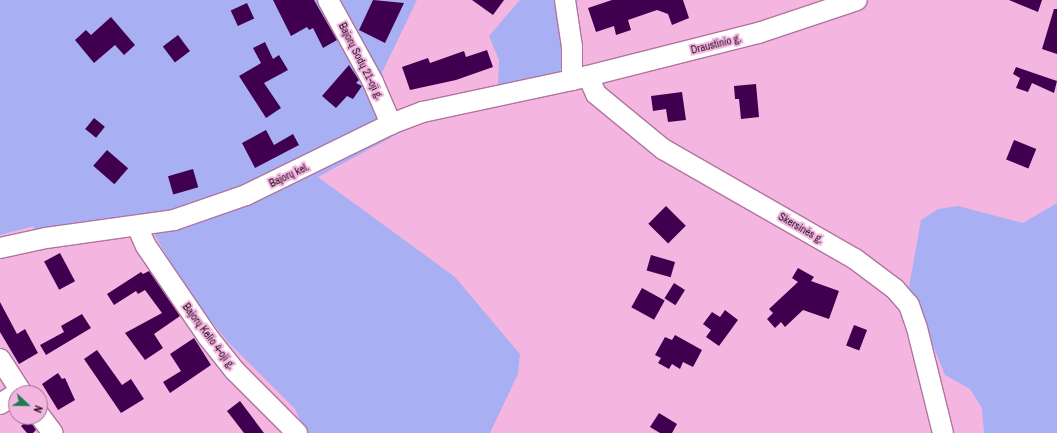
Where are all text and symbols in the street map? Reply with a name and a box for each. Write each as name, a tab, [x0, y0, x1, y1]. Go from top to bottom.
street label: Bajorų Sodų 21-oji g.	[336, 20, 386, 102]
street label: Draustinio g.	[689, 31, 743, 57]
street label: Bajorų kel.	[267, 160, 311, 190]
street label: Skersinės g.	[776, 210, 826, 246]
street label: Bajorų Kelio 4-oji g.	[180, 300, 238, 372]
north arrow	[8, 385, 48, 425]
text: N	[30, 403, 46, 415]

